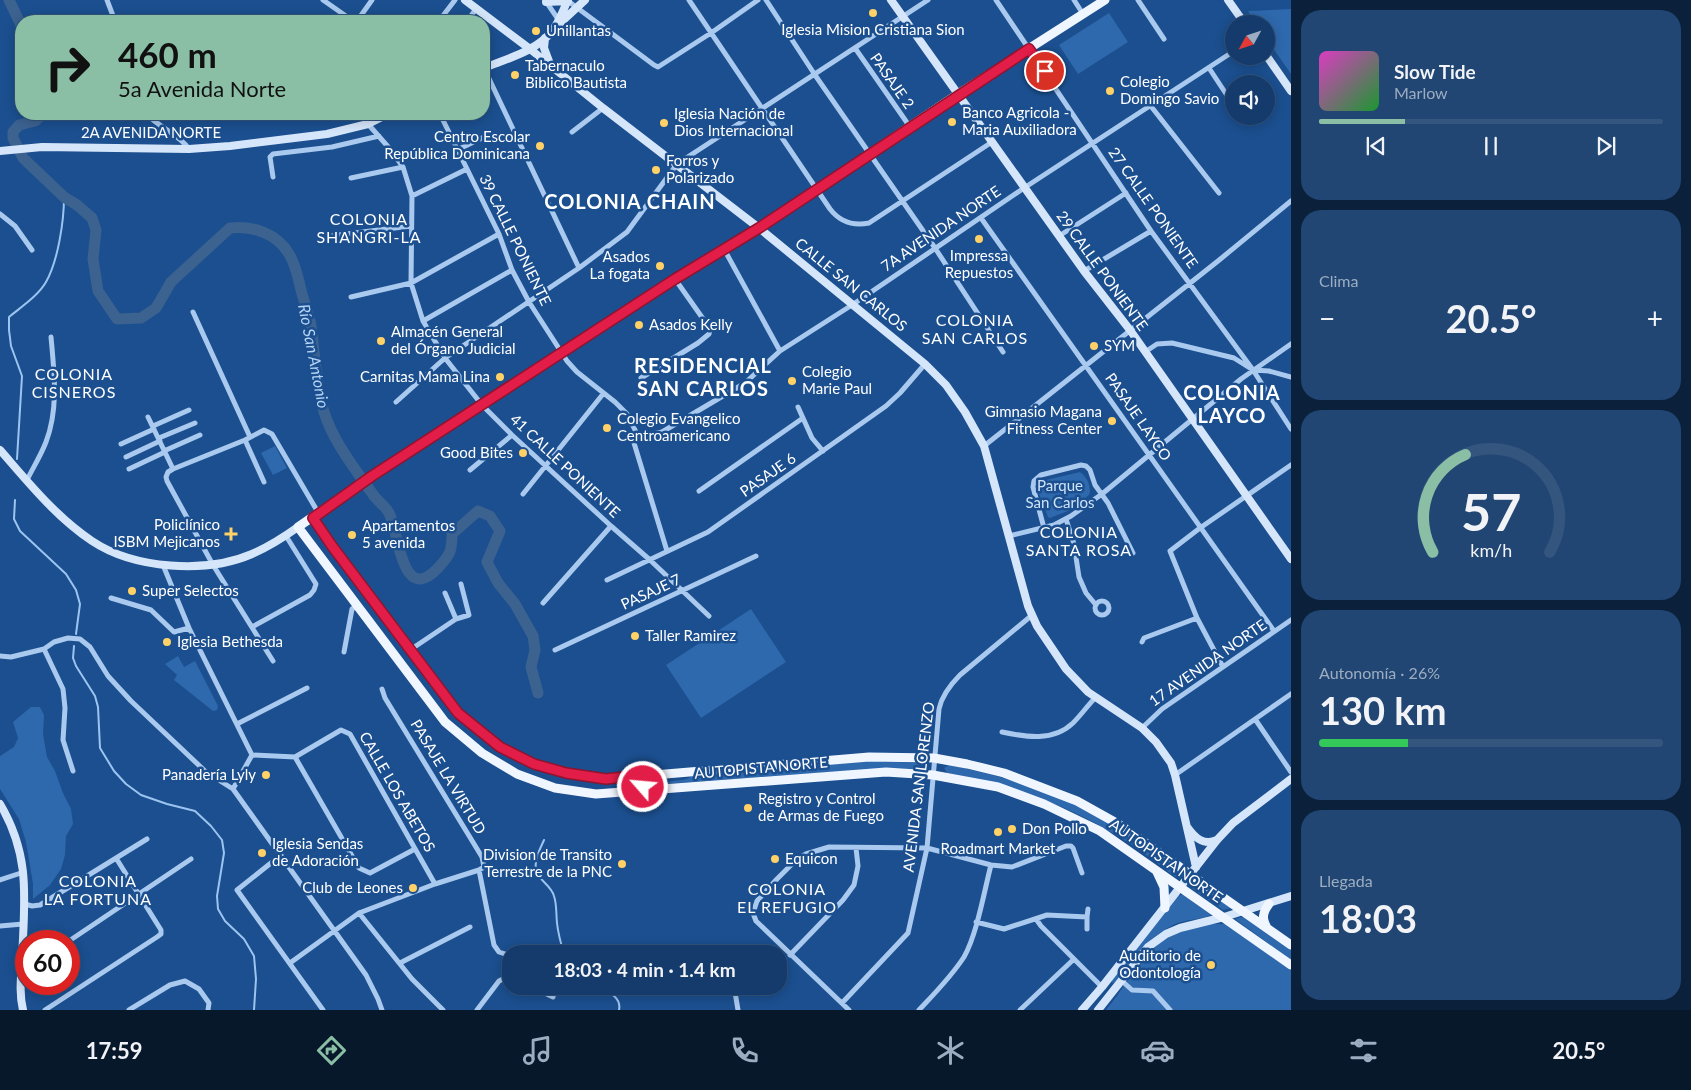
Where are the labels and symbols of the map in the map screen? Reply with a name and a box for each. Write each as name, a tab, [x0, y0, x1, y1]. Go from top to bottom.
marker: Iglesia Mision Cristiana Sion	[867, 7, 879, 19]
north arrow	[1225, 15, 1275, 65]
place label: Iglesia Mision Cristiana Sion	[781, 20, 965, 38]
place label: Unillantas	[546, 21, 611, 39]
marker: Unillantas	[530, 25, 542, 37]
street label: PASAJE 2	[867, 49, 919, 112]
pin	[1024, 50, 1066, 92]
place label: Tabernaculo Biblico Bautista	[525, 56, 627, 91]
marker: Tabernaculo Biblico Bautista	[509, 69, 521, 81]
place label: Colegio Domingo Savio	[1120, 72, 1219, 107]
marker: Colegio Domingo Savio	[1104, 85, 1116, 97]
place label: Banco Agricola - Maria Auxiliadora	[962, 103, 1077, 138]
place label: Iglesia Nación de Dios Internacional	[674, 104, 793, 139]
marker: Banco Agricola - Maria Auxiliadora	[946, 116, 958, 128]
marker: Iglesia Nación de Dios Internacional	[658, 117, 670, 129]
street label: 2A AVENIDA NORTE	[81, 123, 221, 141]
place label: Centro Escolar República Dominicana	[384, 127, 531, 162]
marker: Centro Escolar República Dominicana	[534, 140, 546, 152]
street label: 27 CALLE PONIENTE	[1105, 143, 1202, 271]
place label: Forros y Polarizado	[666, 151, 734, 186]
marker: Forros y Polarizado	[650, 164, 662, 176]
street label: 39 CALLE PONIENTE	[476, 171, 555, 308]
street label: 7A AVENIDA NORTE	[877, 182, 1004, 275]
district label: COLONIA CHAIN	[544, 189, 716, 213]
street label: 29 CALLE PONIENTE	[1053, 207, 1152, 334]
district label: COLONIA SHANGRI-LA	[316, 209, 422, 246]
marker: Impressa Repuestos	[973, 233, 985, 245]
street label: CALLE SAN CARLOS	[792, 234, 911, 335]
place label: Impressa Repuestos	[945, 246, 1013, 281]
place label: Asados La fogata	[590, 247, 650, 282]
marker: Asados La fogata	[654, 260, 666, 272]
water label: Río San Antonio	[295, 302, 334, 410]
district label: COLONIA SAN CARLOS	[922, 310, 1028, 347]
place label: Asados Kelly	[649, 315, 733, 333]
marker: Asados Kelly	[633, 319, 645, 331]
place label: Almacén General del Órgano Judicial	[391, 322, 516, 357]
marker: Almacén General del Órgano Judicial	[375, 335, 387, 347]
place label: SYM	[1104, 336, 1135, 354]
marker: SYM	[1088, 340, 1100, 352]
district label: RESIDENCIAL SAN CARLOS	[634, 353, 772, 400]
place label: Colegio Marie Paul	[802, 362, 872, 397]
district label: COLONIA CISNEROS	[32, 364, 116, 401]
place label: Carnitas Mama Lina	[360, 367, 490, 385]
street label: PASAJE LAYCO	[1102, 369, 1176, 464]
marker: Carnitas Mama Lina	[494, 371, 506, 383]
marker: Colegio Marie Paul	[786, 375, 798, 387]
district label: COLONIA LAYCO	[1183, 380, 1281, 427]
place label: Gimnasio Magana Fitness Center	[985, 402, 1103, 437]
place label: Colegio Evangelico Centroamericano	[617, 409, 741, 444]
street label: 41 CALLE PONIENTE	[507, 410, 624, 521]
marker: Gimnasio Magana Fitness Center	[1106, 415, 1118, 427]
marker: Colegio Evangelico Centroamericano	[601, 422, 613, 434]
place label: Good Bites	[440, 443, 513, 461]
marker: Good Bites	[517, 447, 529, 459]
street label: PASAJE 6	[736, 448, 799, 500]
park label: Parque San Carlos	[1025, 476, 1095, 511]
place label: Policlínico ISBM Mejicanos	[113, 515, 220, 550]
place label: Apartamentos 5 avenida	[362, 516, 455, 551]
district label: COLONIA SANTA ROSA	[1026, 522, 1132, 559]
marker: Policlínico ISBM Mejicanos	[224, 527, 238, 541]
marker: Apartamentos 5 avenida	[346, 529, 358, 541]
street label: PASAJE 7	[618, 569, 684, 613]
place label: Super Selectos	[142, 581, 239, 599]
marker: Super Selectos	[126, 585, 138, 597]
street label: 17 AVENIDA NORTE	[1145, 615, 1270, 709]
place label: Taller Ramirez	[645, 626, 736, 644]
marker: Taller Ramirez	[629, 630, 641, 642]
place label: Iglesia Bethesda	[177, 632, 283, 650]
marker: Iglesia Bethesda	[161, 636, 173, 648]
street label: AVENIDA SAN LORENZO	[899, 701, 937, 873]
street label: PASAJE LA VIRTUD	[407, 716, 490, 837]
street label: CALLE LOS ABETOS	[356, 728, 440, 855]
street label: AUTOPISTA NORTE	[693, 752, 828, 782]
position arrow	[616, 760, 668, 812]
place label: Panadería Lyly	[162, 765, 256, 783]
marker: Panadería Lyly	[260, 769, 272, 781]
place label: Registro y Control de Armas de Fuego	[758, 789, 884, 824]
marker: Registro y Control de Armas de Fuego	[742, 802, 754, 814]
street label: AUTOPISTA NORTE	[1107, 814, 1227, 906]
place label: Don Pollo	[1022, 819, 1087, 837]
marker: Don Pollo	[1006, 823, 1018, 835]
marker: Roadmart Market	[992, 826, 1004, 838]
place label: Iglesia Sendas de Adoración	[272, 834, 363, 869]
place label: Roadmart Market	[941, 839, 1056, 857]
place label: Division de Transito Terrestre de la PNC	[483, 845, 612, 880]
marker: Iglesia Sendas de Adoración	[256, 847, 268, 859]
place label: Equicon	[785, 849, 838, 867]
marker: Equicon	[769, 853, 781, 865]
marker: Division de Transito Terrestre de la PNC	[616, 858, 628, 870]
district label: COLONIA LA FORTUNA	[44, 871, 152, 908]
place label: Club de Leones	[302, 878, 403, 896]
district label: COLONIA EL REFUGIO	[737, 879, 837, 916]
marker: Club de Leones	[407, 882, 419, 894]
speed limit sign: 60	[15, 930, 80, 995]
place label: Auditorio de Odontología	[1119, 946, 1201, 981]
marker: Auditorio de Odontología	[1205, 959, 1217, 971]

